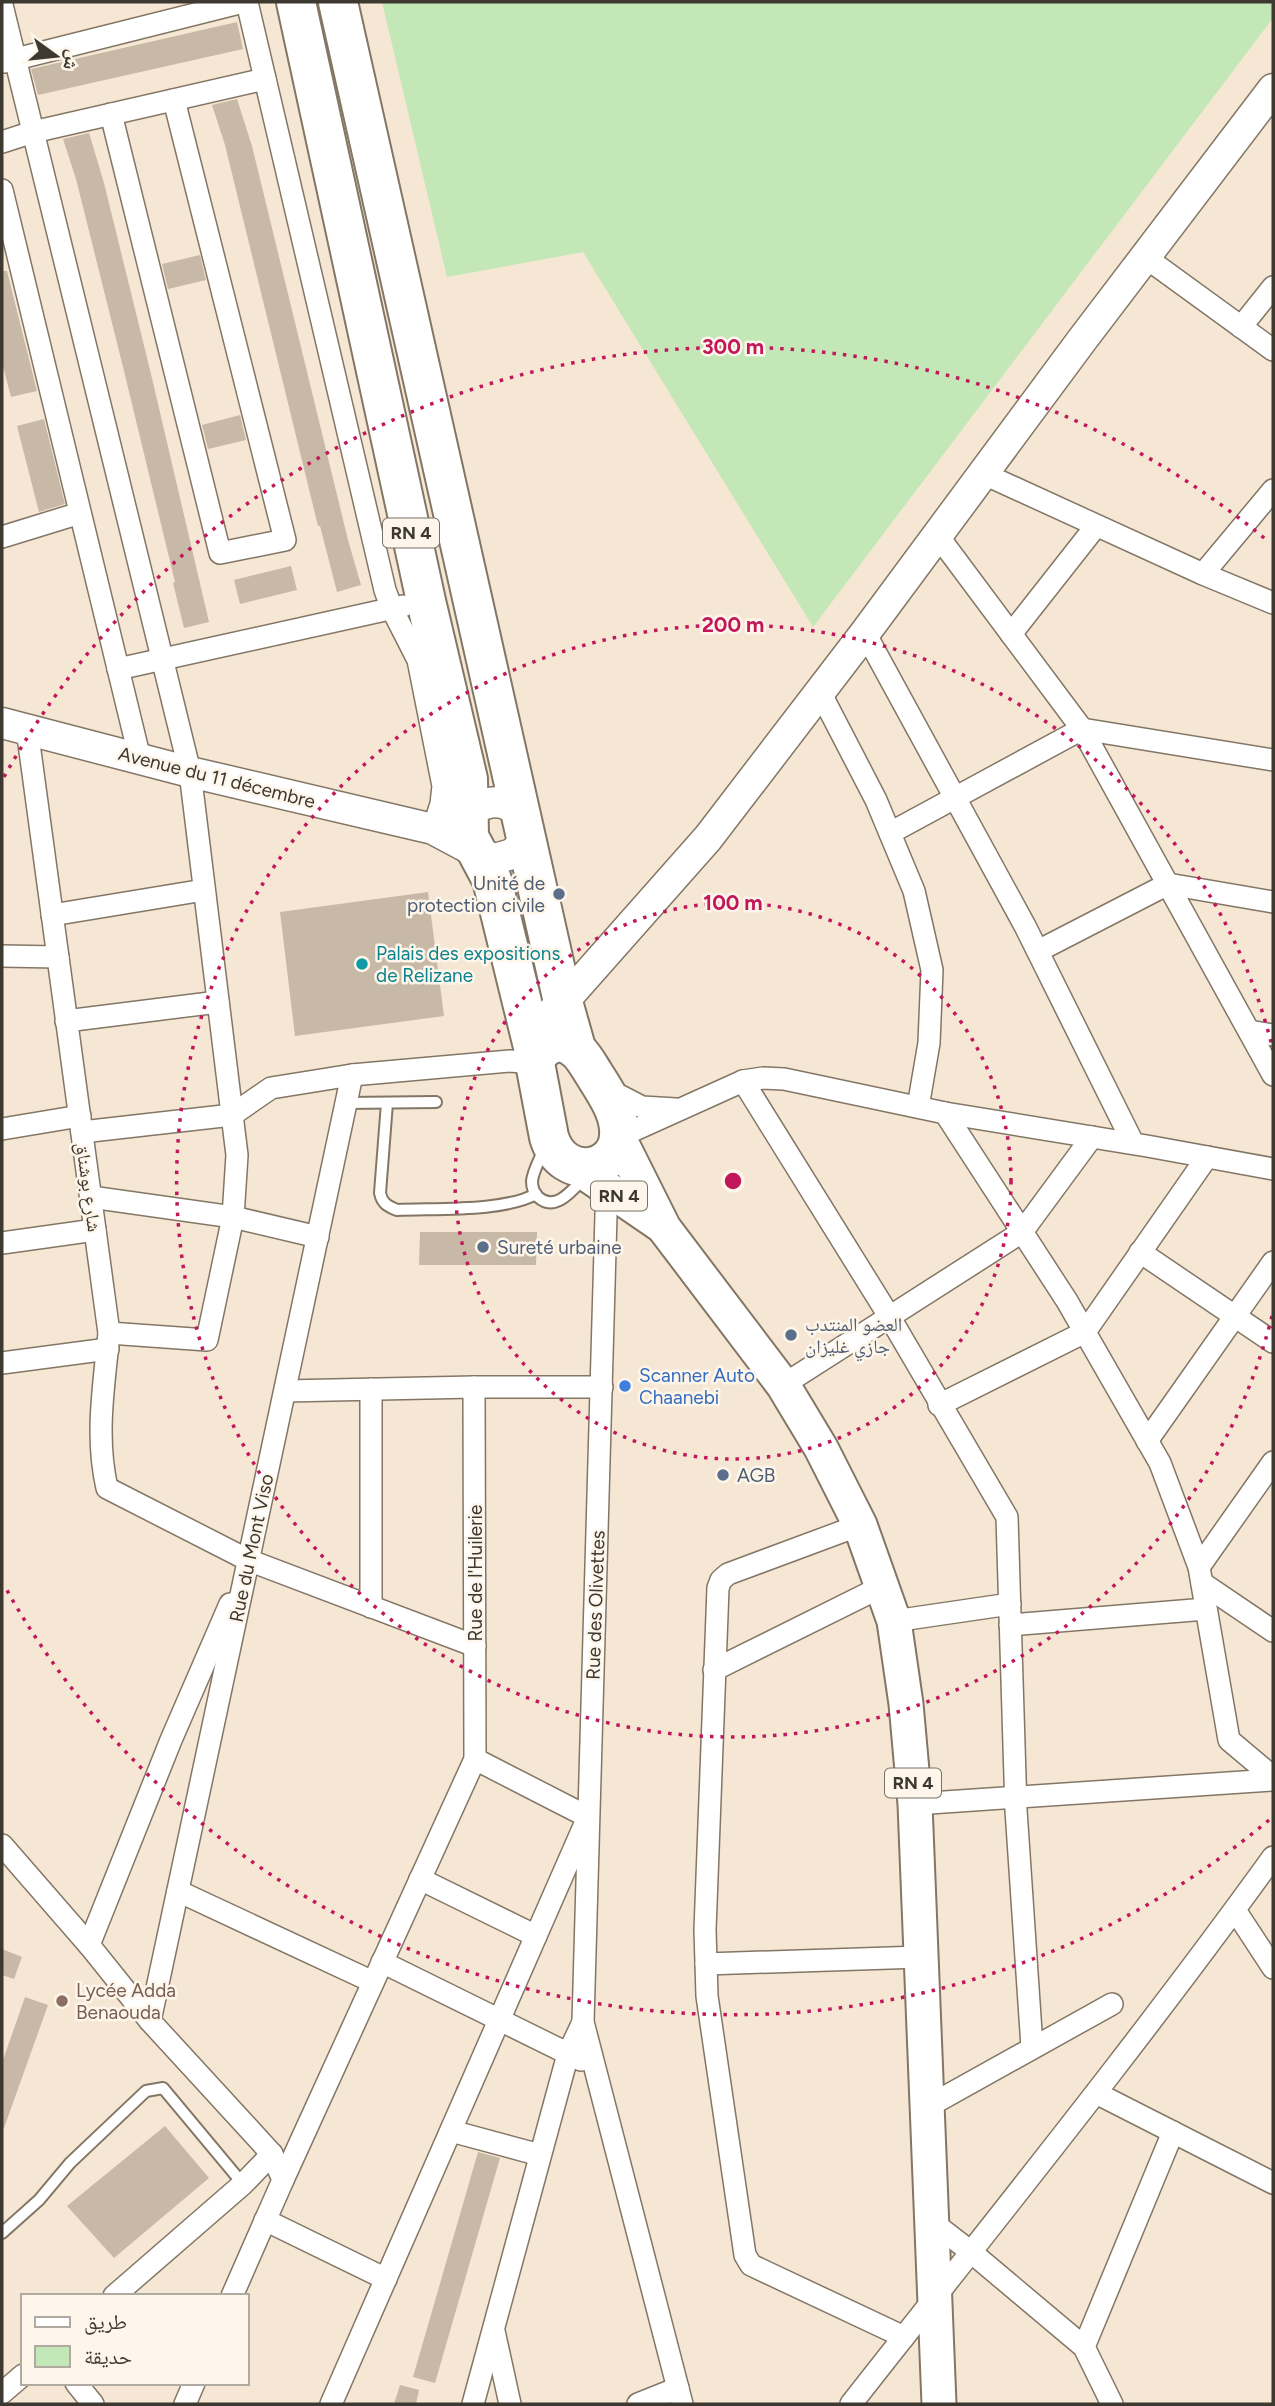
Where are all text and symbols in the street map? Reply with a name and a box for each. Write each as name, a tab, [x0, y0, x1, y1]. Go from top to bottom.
north arrow	[21, 21, 91, 91]
text: ش	[58, 48, 86, 73]
text: 300 m	[702, 334, 764, 359]
road number: RN 4	[383, 518, 439, 548]
text: 200 m	[702, 612, 764, 637]
street label: Avenue du 11 décembre	[116, 742, 318, 813]
place label: Unité de protection civile	[407, 872, 545, 917]
marker: Unité de protection civile	[551, 886, 567, 902]
text: 100 m	[703, 890, 763, 915]
place label: Palais des expositions de Relizane	[376, 942, 560, 987]
marker: Palais des expositions de Relizane	[354, 956, 370, 972]
street label: شارع بوشناق	[71, 1141, 106, 1233]
centre of rings	[721, 1169, 745, 1193]
road number: RN 4	[591, 1182, 647, 1210]
place label: Sureté urbaine	[497, 1236, 622, 1259]
marker: Sureté urbaine	[475, 1239, 491, 1255]
place label: العضو المنتدب جازي غليزان	[805, 1313, 902, 1362]
marker: العضو المنتدب جازي غليزان	[783, 1327, 799, 1343]
place label: Scanner Auto Chaanebi	[639, 1364, 755, 1409]
marker: Scanner Auto Chaanebi	[617, 1378, 633, 1394]
place label: AGB	[737, 1464, 775, 1487]
marker: AGB	[715, 1467, 731, 1483]
street label: Rue du Mont Viso	[225, 1472, 278, 1624]
street label: Rue de l'Huilerie	[464, 1505, 487, 1641]
street label: Rue des Olivettes	[581, 1530, 610, 1680]
road number: RN 4	[885, 1768, 941, 1798]
place label: Lycée Adda Benaouda	[76, 1979, 176, 2024]
marker: Lycée Adda Benaouda	[54, 1993, 70, 2009]
legend	[21, 2294, 248, 2385]
text: طريق	[84, 2309, 127, 2335]
text: حديقة	[84, 2344, 132, 2369]

